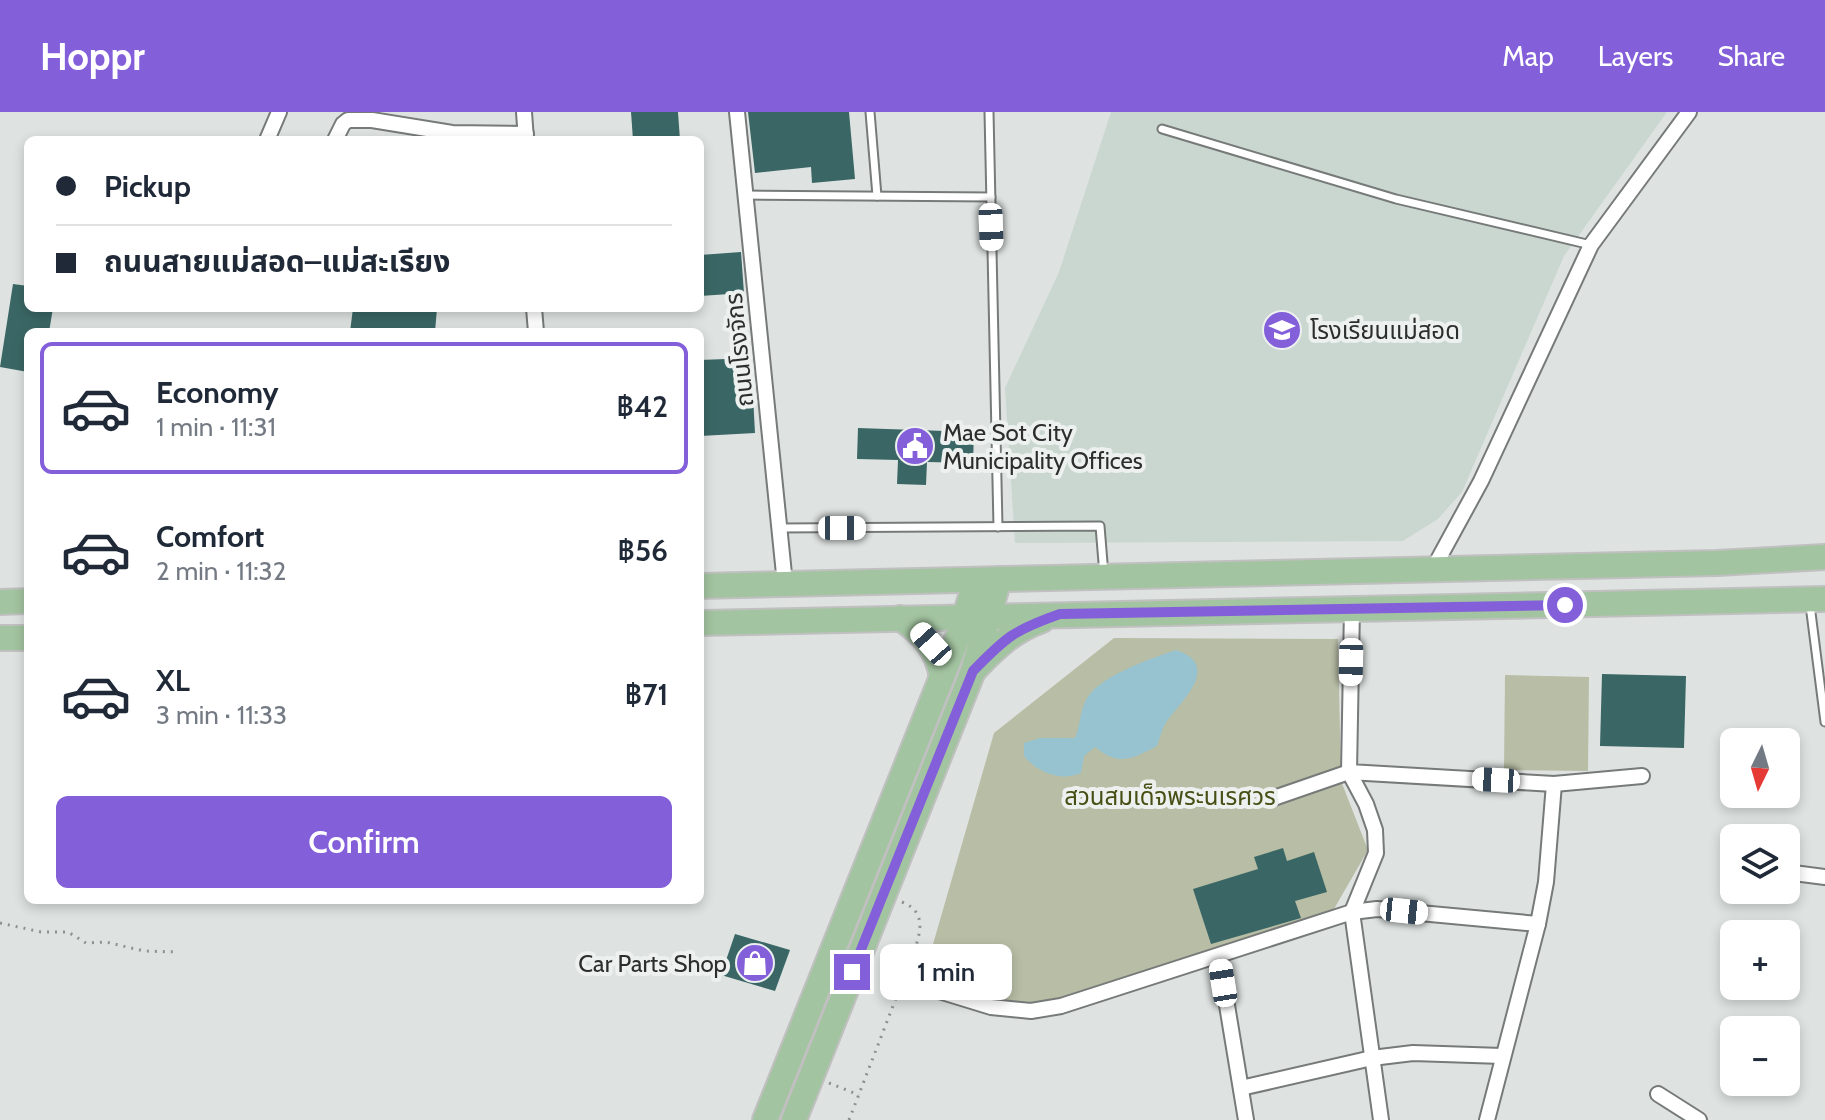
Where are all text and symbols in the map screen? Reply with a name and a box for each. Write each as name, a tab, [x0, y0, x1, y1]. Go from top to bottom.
text: Hoppr	[40, 33, 145, 80]
text: Map	[1502, 39, 1554, 73]
text: Layers	[1598, 39, 1673, 73]
text: Share	[1717, 39, 1785, 73]
text: Pickup	[104, 168, 191, 205]
car	[978, 203, 1004, 251]
text: ถนนสายแม่สอด–แม่สะเรียง	[104, 243, 450, 280]
street label: ถนนโรงจักร	[719, 292, 759, 408]
school or university icon: โรงเรียนแม่สอด	[1261, 309, 1303, 351]
place label: โรงเรียนแม่สอด	[1310, 316, 1460, 345]
icon: car	[60, 372, 132, 444]
text: Economy	[156, 374, 279, 411]
text: ฿42	[617, 388, 668, 425]
text: 1 min · 11:31	[156, 411, 276, 443]
place label: Mae Sot City Municipality Offices	[943, 418, 1143, 475]
public building icon: Mae Sot City Municipality Offices	[894, 425, 936, 467]
icon: car	[60, 516, 132, 588]
car	[818, 516, 866, 540]
text: Comfort	[156, 518, 264, 555]
text: ฿56	[617, 532, 668, 569]
text: 2 min · 11:32	[156, 555, 286, 587]
route start	[1547, 587, 1583, 623]
car	[906, 618, 956, 670]
car	[1339, 638, 1363, 686]
icon: car	[60, 660, 132, 732]
text: XL	[156, 662, 190, 699]
text: ฿71	[625, 676, 668, 713]
text: 3 min · 11:33	[156, 699, 287, 731]
north arrow	[1720, 728, 1800, 808]
map controls	[1720, 728, 1800, 1096]
car	[1471, 767, 1521, 793]
park label: สวนสมเด็จพระนเรศวร	[1064, 782, 1276, 811]
button: Confirm	[56, 796, 672, 888]
button: layers	[1720, 824, 1800, 904]
car	[1379, 897, 1429, 925]
button: +	[1720, 920, 1800, 1000]
shop icon: Car Parts Shop	[734, 942, 776, 984]
callout: 1 min	[880, 944, 1012, 1000]
place label: Car Parts Shop	[578, 949, 727, 978]
route end	[834, 954, 870, 990]
text: 1 min	[917, 956, 975, 988]
car	[1207, 957, 1239, 1009]
button: −	[1720, 1016, 1800, 1096]

